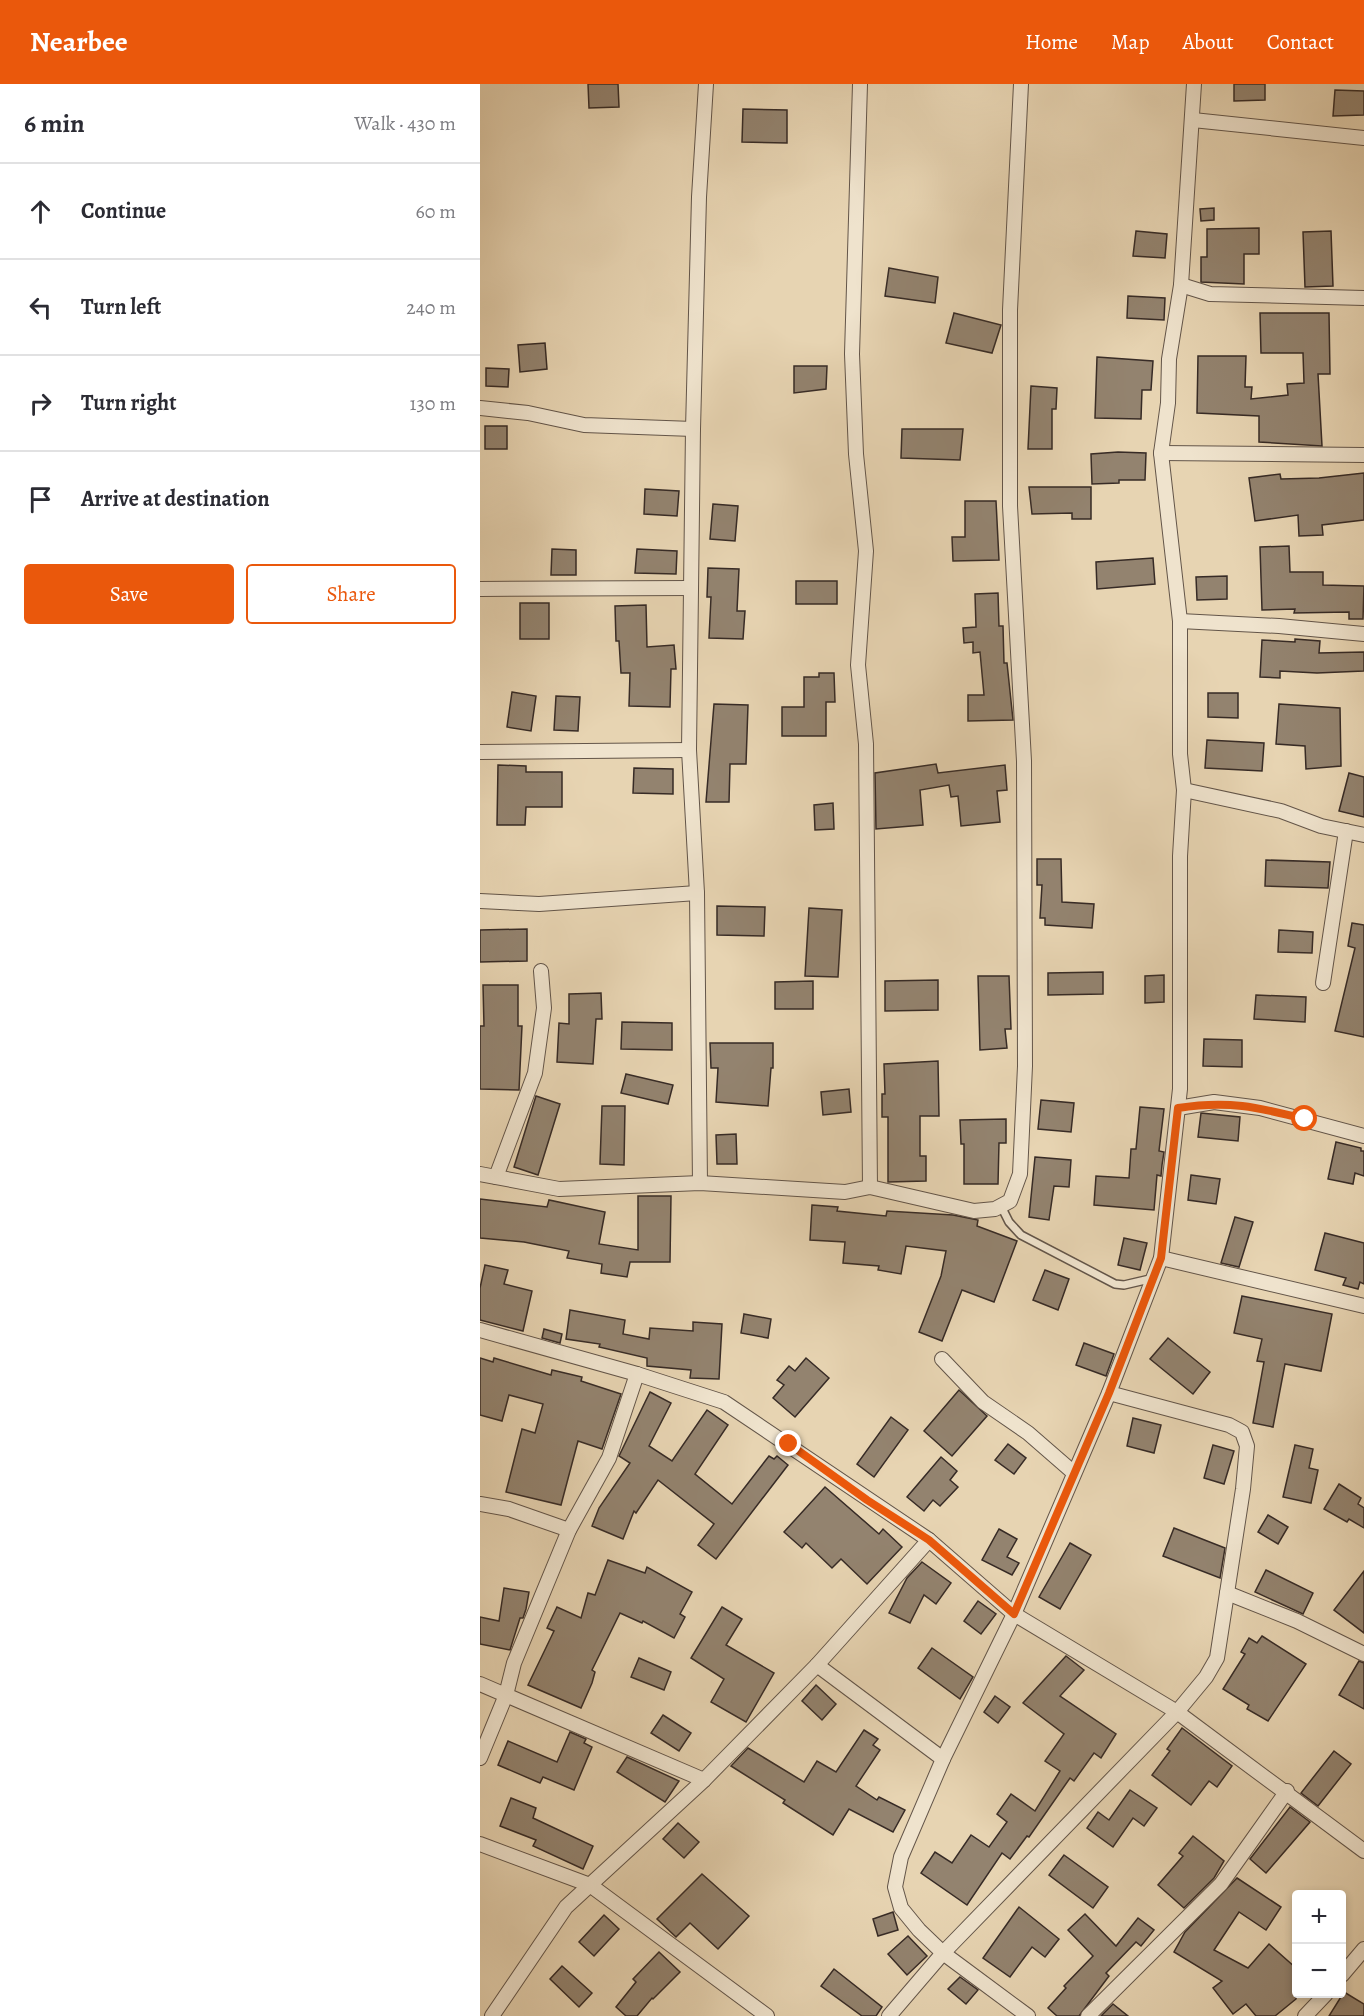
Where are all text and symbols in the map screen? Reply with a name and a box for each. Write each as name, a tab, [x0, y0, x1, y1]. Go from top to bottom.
text: Nearbee	[30, 23, 128, 61]
text: Home	[1025, 28, 1078, 56]
text: Map	[1111, 28, 1149, 56]
text: About	[1182, 28, 1234, 56]
text: Contact	[1267, 28, 1334, 56]
text: 6 min	[24, 106, 85, 141]
text: Walk · 430 m	[354, 110, 456, 137]
icon: ahead	[24, 195, 57, 228]
text: Continue	[81, 196, 166, 226]
text: 60 m	[416, 198, 456, 225]
icon: left	[24, 291, 57, 324]
text: Turn left	[81, 292, 161, 322]
text: 240 m	[406, 294, 456, 321]
icon: right	[24, 387, 57, 420]
text: Turn right	[81, 388, 177, 418]
text: 130 m	[410, 390, 456, 417]
icon: arrive	[24, 483, 57, 516]
text: Arrive at destination	[81, 484, 270, 514]
button: Save	[24, 564, 234, 624]
button: Share	[246, 564, 456, 624]
route start	[1291, 1105, 1317, 1131]
route end	[775, 1430, 801, 1456]
map controls	[1292, 1890, 1346, 1998]
button: +	[1292, 1890, 1346, 1944]
button: −	[1292, 1944, 1346, 1998]

